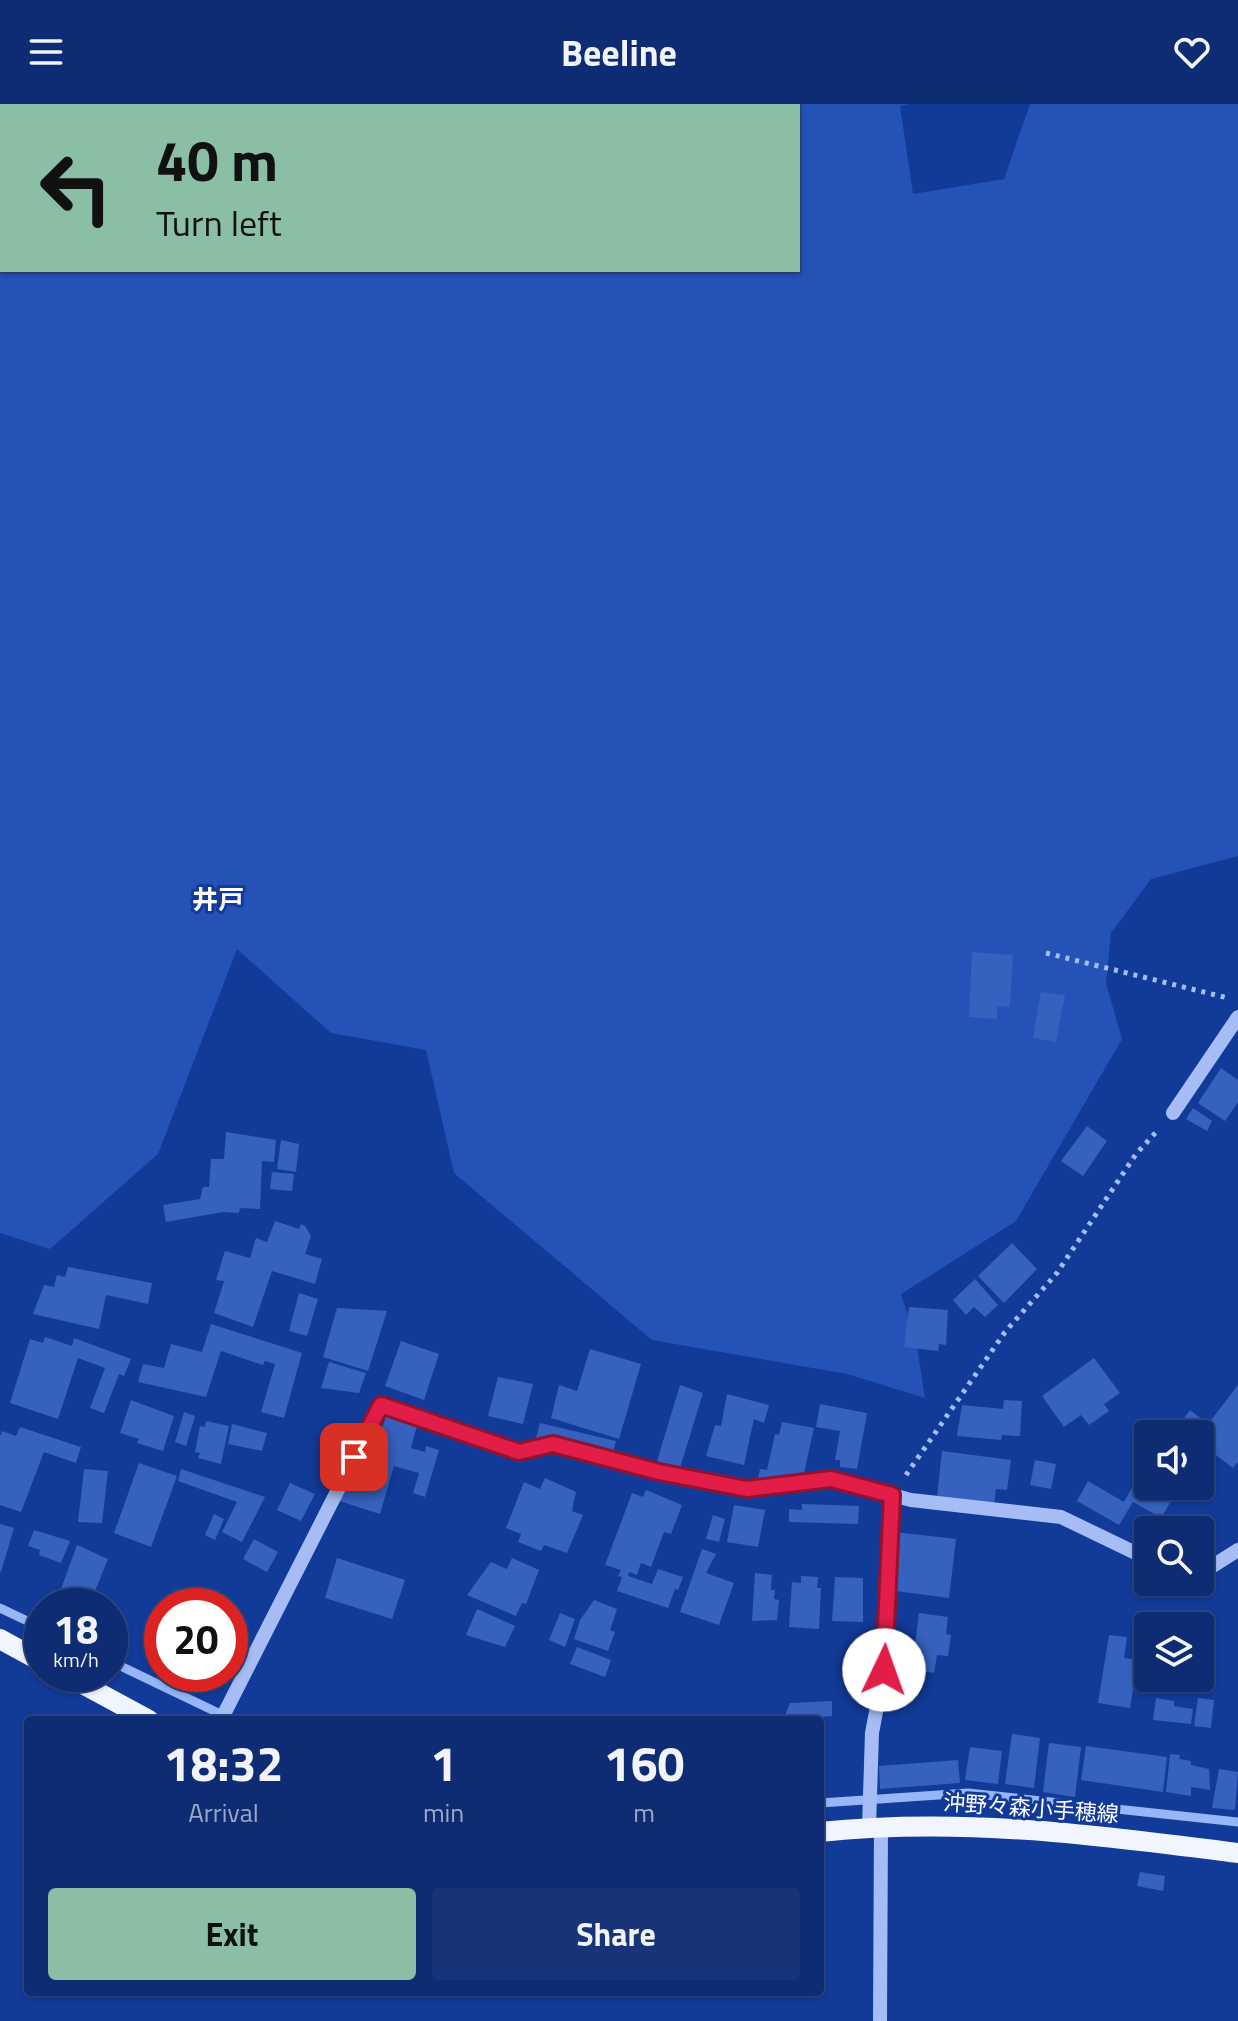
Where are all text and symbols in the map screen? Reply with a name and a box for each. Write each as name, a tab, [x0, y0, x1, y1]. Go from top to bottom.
text: Beeline	[561, 25, 677, 80]
icon: menu	[24, 30, 68, 74]
icon: heart	[1170, 30, 1214, 74]
text: 40 m	[156, 118, 278, 203]
icon: left	[24, 136, 128, 240]
text: Turn left	[156, 195, 282, 250]
district label: 井戸	[192, 880, 244, 919]
map controls	[1134, 1420, 1214, 1692]
button: sound	[1134, 1420, 1214, 1500]
pin	[320, 1423, 388, 1491]
icon: arrive	[332, 1435, 376, 1479]
button: search	[1134, 1516, 1214, 1596]
speed limit sign: 20	[144, 1588, 248, 1692]
text: 18	[54, 1599, 98, 1660]
button: layers	[1134, 1612, 1214, 1692]
position arrow	[842, 1628, 926, 1712]
text: km/h	[53, 1644, 99, 1675]
text: 18:32	[164, 1727, 283, 1800]
text: 1	[430, 1727, 457, 1800]
text: 160	[604, 1727, 684, 1800]
street label: 沖野々森小手穂線	[942, 1785, 1120, 1831]
text: Arrival	[188, 1793, 259, 1832]
text: min	[423, 1793, 464, 1832]
text: m	[633, 1793, 655, 1832]
button: Exit	[48, 1888, 416, 1980]
button: Share	[432, 1888, 800, 1980]

